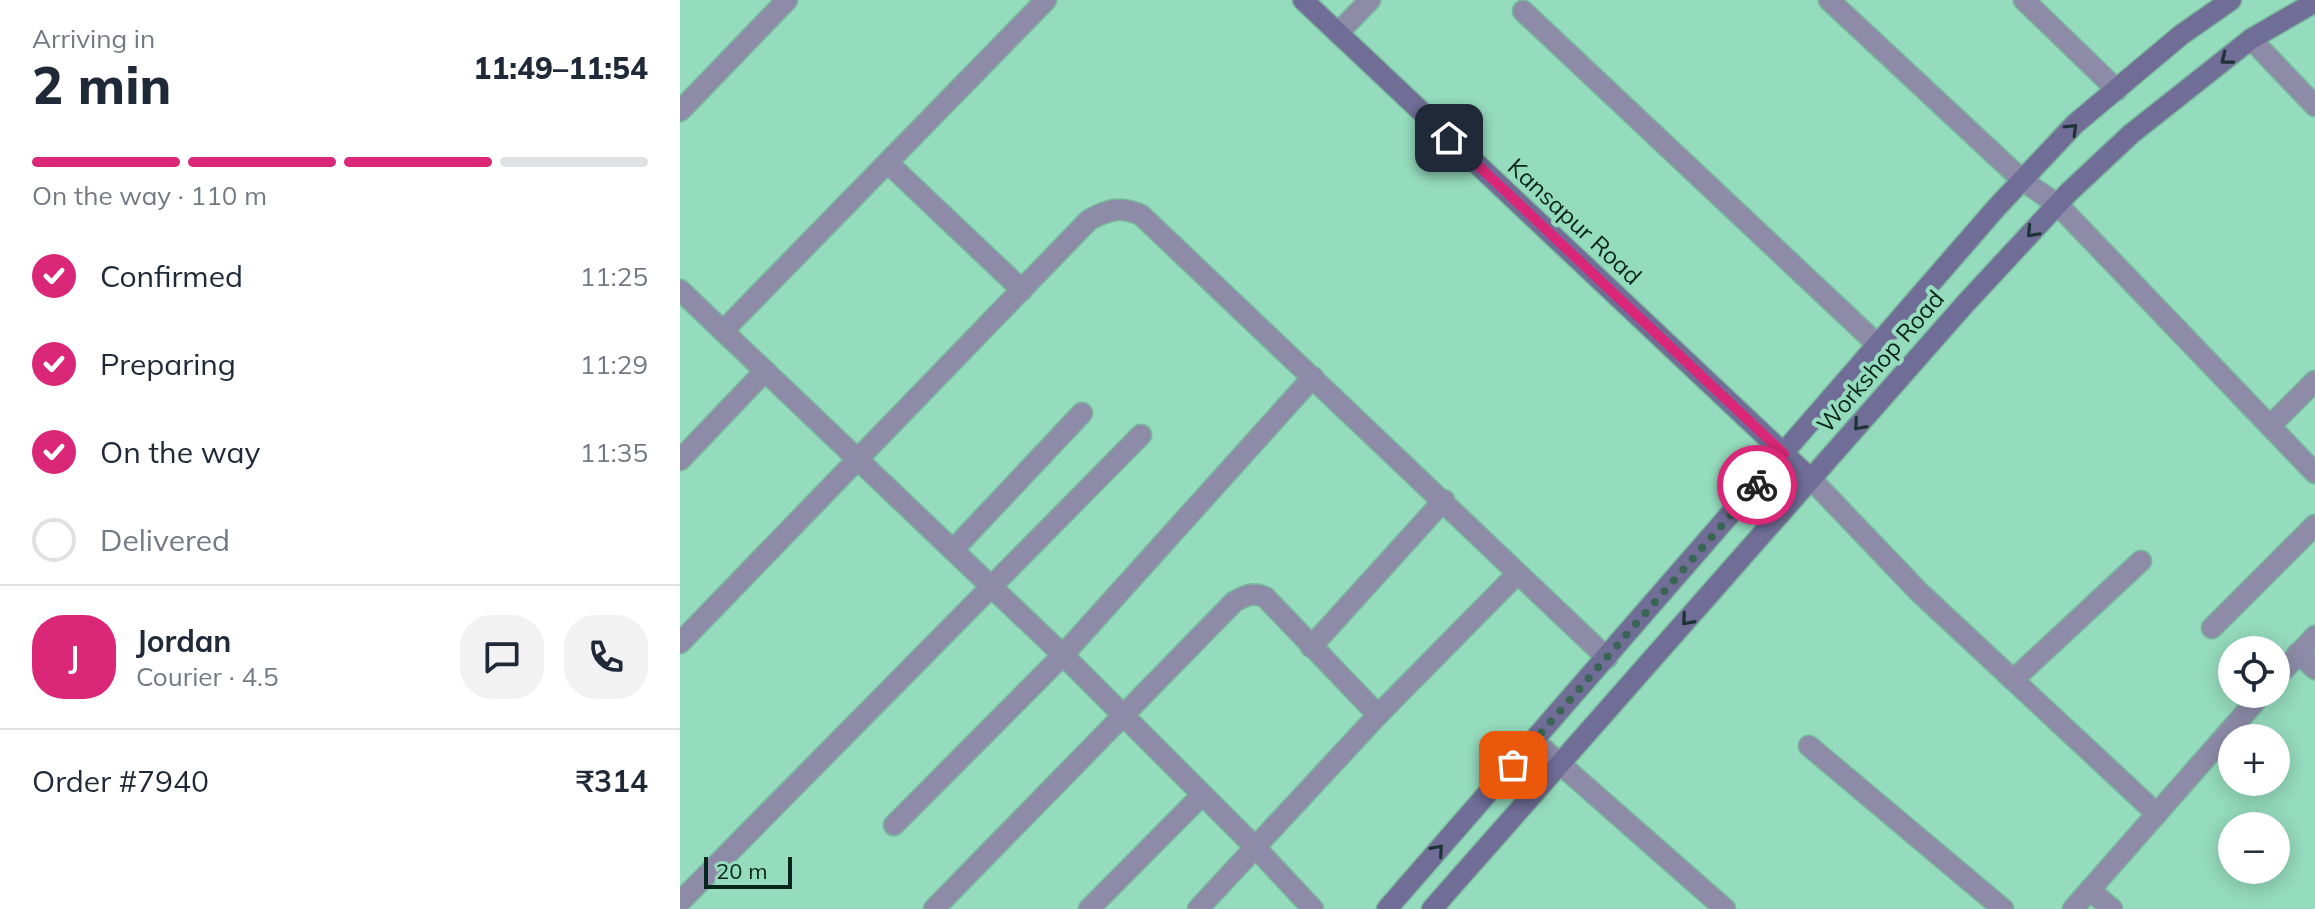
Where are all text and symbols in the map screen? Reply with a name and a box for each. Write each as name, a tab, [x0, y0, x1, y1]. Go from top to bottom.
text: Arriving in	[32, 22, 155, 55]
text: 11:49–11:54	[473, 49, 648, 87]
one-way arrow	[2220, 50, 2235, 64]
text: 2 min	[32, 52, 171, 117]
pin	[1415, 104, 1483, 172]
icon: home	[1427, 116, 1471, 160]
one-way arrow	[2062, 124, 2077, 138]
street label: Kansapur Road	[1502, 151, 1648, 291]
text: On the way · 110 m	[32, 179, 267, 212]
one-way arrow	[2027, 223, 2042, 237]
icon: check	[32, 254, 76, 298]
text: Confirmed	[100, 257, 243, 295]
text: 11:25	[580, 260, 648, 293]
street label: Workshop Road	[1810, 284, 1950, 438]
icon: check	[32, 342, 76, 386]
text: Preparing	[100, 345, 236, 383]
text: 11:29	[580, 348, 648, 381]
one-way arrow	[1854, 416, 1868, 431]
icon: check	[32, 430, 76, 474]
text: On the way	[100, 433, 260, 471]
text: 11:35	[580, 436, 648, 469]
courier	[1717, 445, 1797, 525]
icon: bike	[1735, 463, 1779, 507]
text: Delivered	[100, 521, 230, 559]
one-way arrow	[1682, 611, 1696, 626]
button: chat	[460, 615, 544, 699]
button: phone	[564, 615, 648, 699]
text: Jordan	[136, 622, 231, 660]
map controls	[2218, 636, 2290, 884]
button: locate	[2218, 636, 2290, 708]
text: J	[69, 638, 79, 676]
text: Courier · 4.5	[136, 660, 279, 693]
button: +	[2218, 724, 2290, 796]
pin	[1479, 731, 1547, 799]
icon: bag	[1491, 743, 1535, 787]
text: Order #7940	[32, 762, 209, 800]
text: ₹314	[576, 762, 648, 800]
button: −	[2218, 812, 2290, 884]
one-way arrow	[1429, 845, 1443, 860]
scale bar	[704, 853, 792, 889]
text: 20 m	[716, 857, 767, 885]

